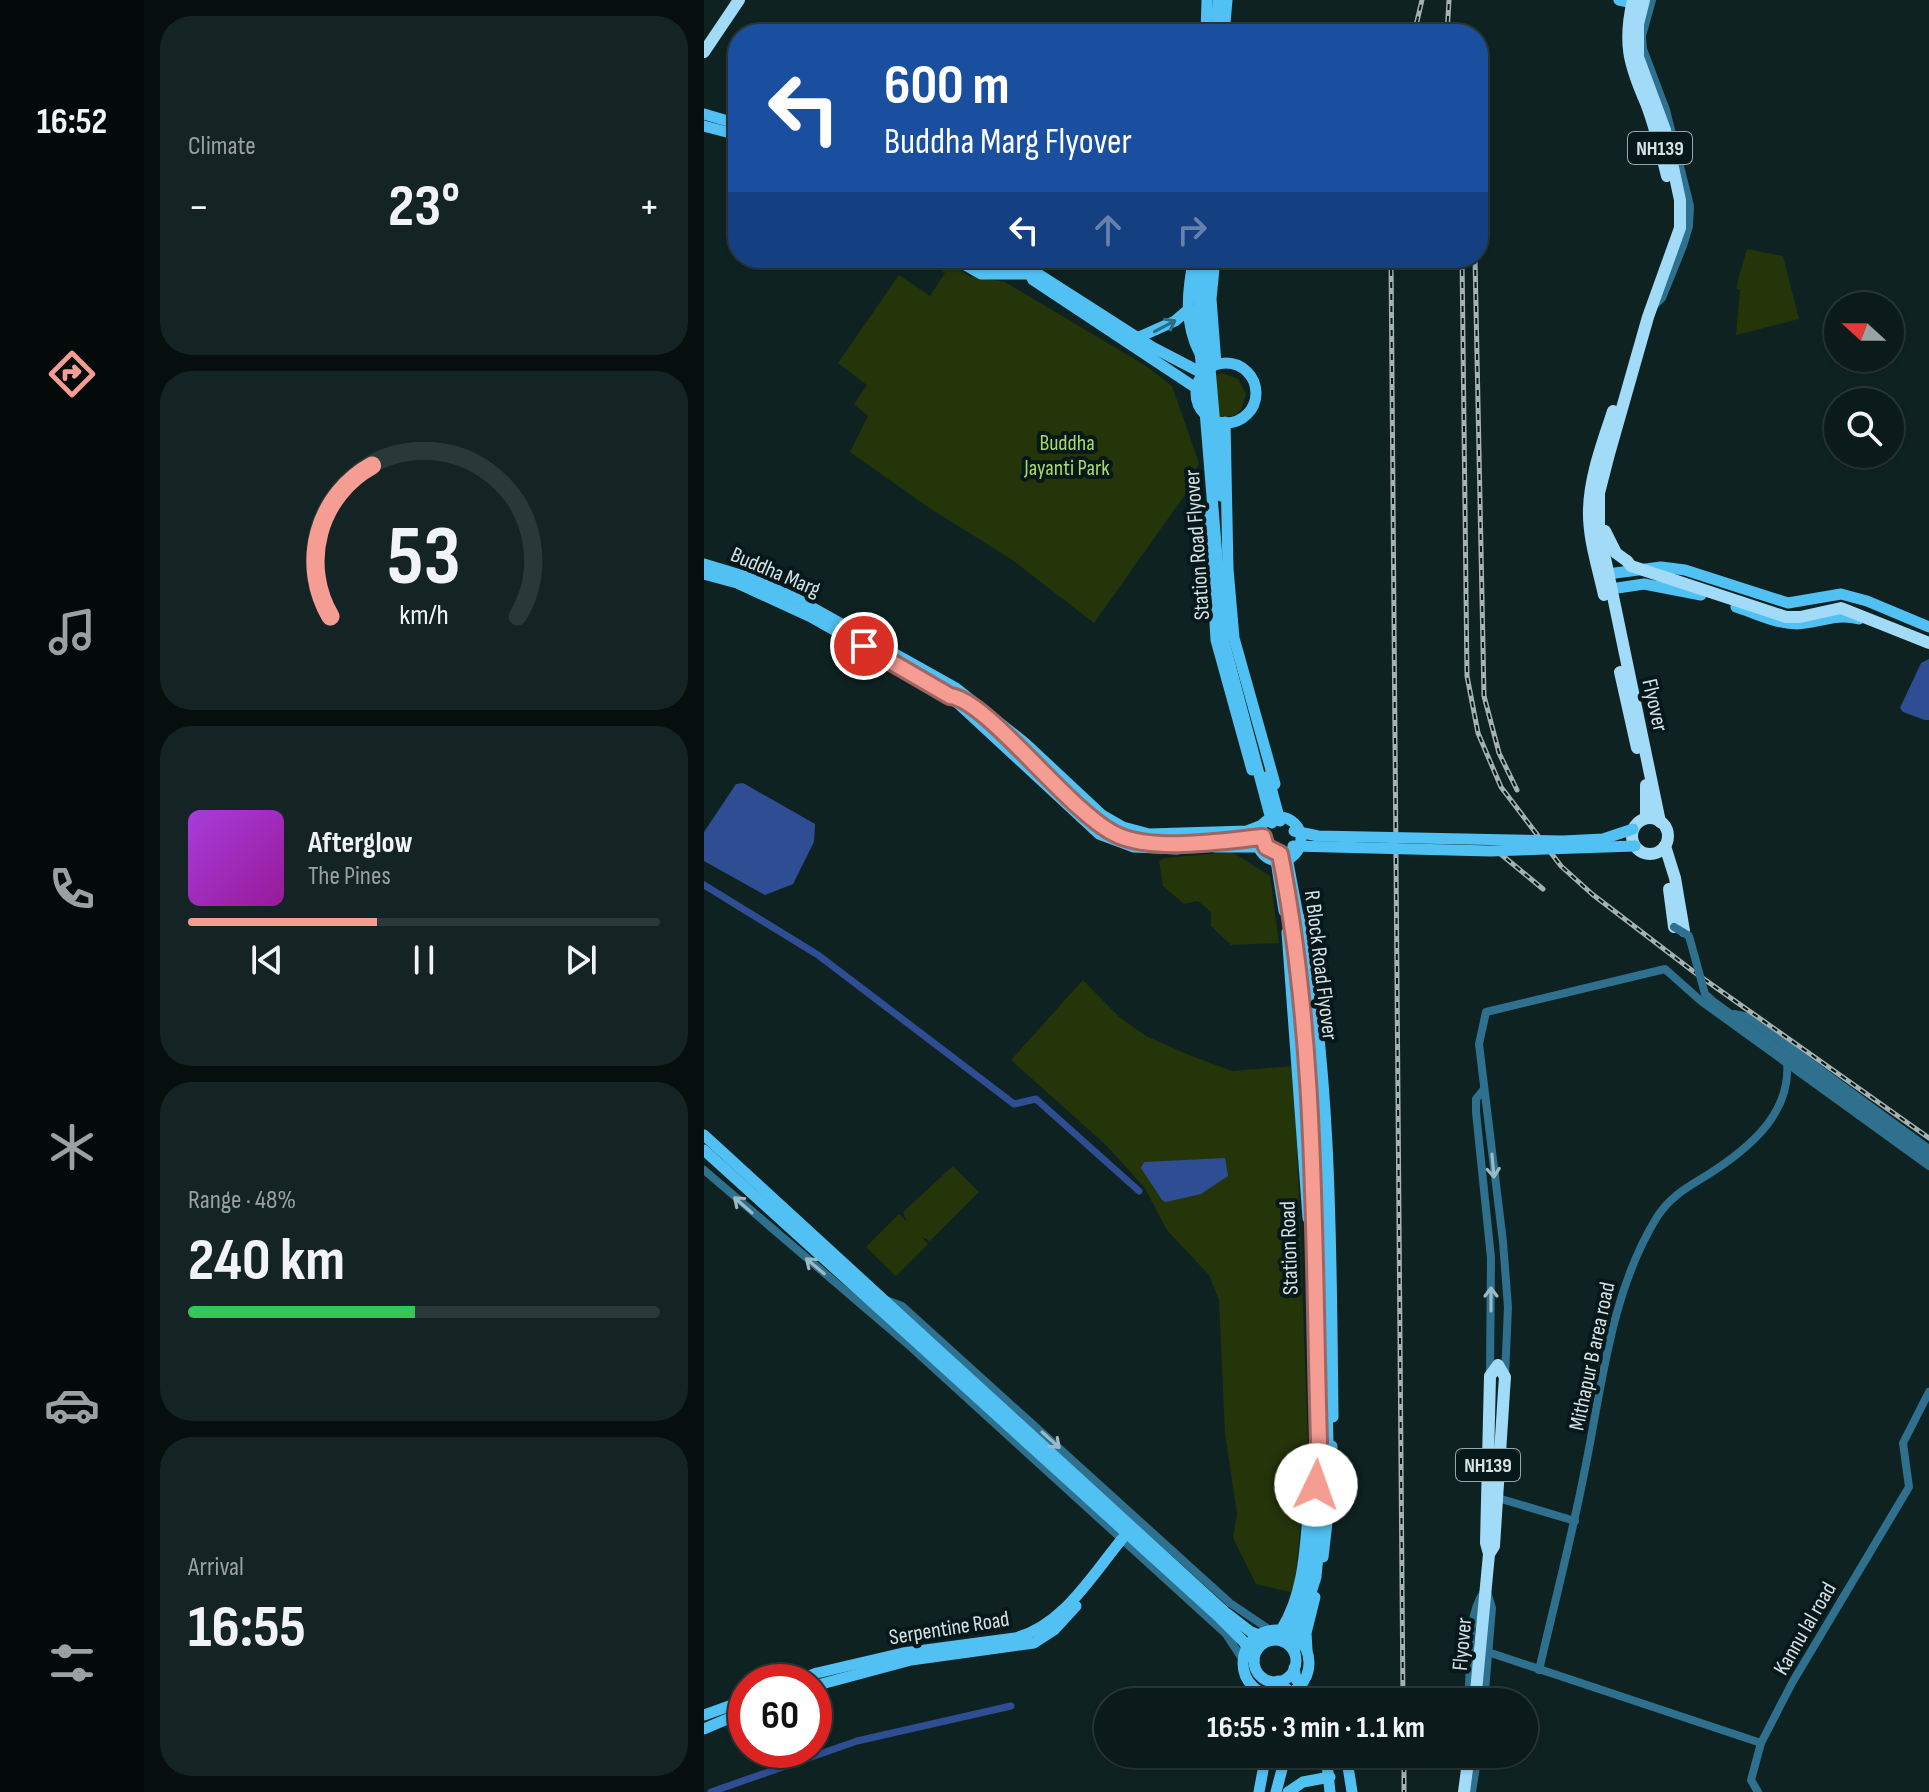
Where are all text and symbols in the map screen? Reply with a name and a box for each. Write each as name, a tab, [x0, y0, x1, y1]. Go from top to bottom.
text: 600 m	[884, 53, 1010, 120]
icon: left	[752, 56, 856, 160]
text: 16:52	[37, 101, 107, 144]
text: Buddha Marg Flyover	[884, 121, 1132, 164]
text: Climate	[188, 131, 256, 162]
road number: NH139	[1628, 132, 1692, 164]
text: 23°	[388, 171, 460, 243]
text: −	[188, 181, 210, 234]
text: +	[638, 181, 660, 234]
icon: left	[1002, 208, 1046, 252]
icon: ahead	[1086, 208, 1130, 252]
icon: right	[1170, 208, 1214, 252]
north arrow	[1824, 292, 1904, 372]
map controls	[1824, 292, 1904, 468]
one-way arrow	[1152, 317, 1176, 333]
icon: directions	[44, 346, 100, 402]
button: search	[1824, 388, 1904, 468]
park label: Buddha Jayanti Park	[1023, 430, 1110, 482]
street label: Station Road Flyover	[1179, 469, 1216, 621]
text: 53	[387, 507, 461, 607]
street label: Buddha Marg	[727, 541, 824, 603]
text: km/h	[399, 598, 449, 633]
icon: music	[44, 604, 100, 660]
pin	[830, 612, 898, 680]
icon: arrive	[842, 624, 886, 668]
street label: Flyover	[1635, 676, 1674, 734]
text: Afterglow	[308, 825, 413, 861]
icon: phone	[44, 861, 100, 917]
text: The Pines	[308, 861, 391, 892]
street label: R Block Road Flyover	[1298, 889, 1343, 1042]
icon: previous	[245, 938, 289, 982]
icon: pause	[402, 938, 446, 982]
icon: next	[559, 938, 603, 982]
icon: climate	[44, 1119, 100, 1175]
one-way arrow	[1486, 1152, 1501, 1179]
text: Range · 48%	[188, 1185, 296, 1216]
one-way arrow	[733, 1196, 754, 1214]
street label: Station Road	[1274, 1201, 1305, 1295]
text: 240 km	[188, 1225, 345, 1297]
one-way arrow	[806, 1257, 826, 1275]
street label: Mithapur B area road	[1564, 1280, 1621, 1433]
one-way arrow	[1483, 1286, 1499, 1313]
icon: car	[44, 1377, 100, 1433]
one-way arrow	[1040, 1430, 1060, 1448]
position arrow	[1274, 1443, 1358, 1527]
road number: NH139	[1456, 1449, 1520, 1481]
text: Arrival	[188, 1552, 244, 1583]
street label: Kannu lal road	[1768, 1578, 1843, 1680]
text: 16:55	[188, 1592, 306, 1664]
street label: Serpentine Road	[887, 1606, 1011, 1651]
street label: Flyover	[1447, 1616, 1478, 1672]
icon: filters	[44, 1635, 100, 1691]
speed limit sign: 60	[728, 1664, 832, 1768]
text: 16:55 · 3 min · 1.1 km	[1207, 1710, 1425, 1746]

